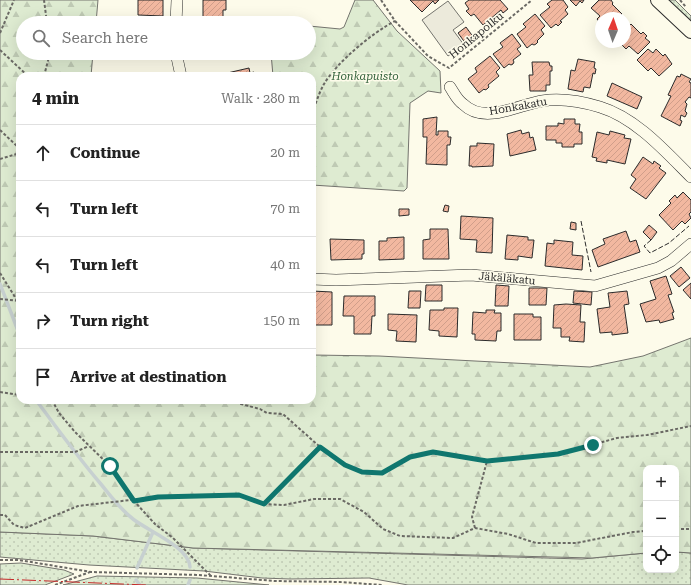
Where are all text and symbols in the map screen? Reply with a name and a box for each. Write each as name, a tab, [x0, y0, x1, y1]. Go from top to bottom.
street label: Honkapolku	[446, 9, 506, 61]
north arrow	[595, 12, 631, 48]
search box	[16, 16, 316, 60]
icon: search	[30, 27, 52, 49]
text: Search here	[62, 29, 148, 47]
park label: Honkapuisto	[330, 70, 399, 83]
text: 4 min	[32, 88, 79, 108]
text: Walk · 280 m	[221, 91, 300, 106]
street label: Honkakatu	[488, 95, 548, 118]
icon: ahead	[32, 142, 54, 164]
text: Continue	[70, 144, 140, 162]
text: 20 m	[270, 145, 300, 160]
icon: left	[32, 198, 54, 220]
text: Turn left	[70, 200, 138, 218]
text: 70 m	[270, 201, 300, 216]
icon: left	[32, 254, 54, 276]
text: Turn left	[70, 256, 138, 274]
text: 40 m	[270, 257, 300, 272]
street label: Jäkäläkatu	[478, 270, 536, 287]
icon: right	[32, 310, 54, 332]
text: Turn right	[70, 312, 149, 330]
text: 150 m	[263, 313, 300, 328]
icon: arrive	[32, 366, 54, 388]
text: Arrive at destination	[70, 368, 226, 386]
route end	[584, 436, 602, 454]
route start	[101, 457, 119, 475]
map controls	[643, 465, 679, 573]
button: +	[643, 465, 679, 501]
button: −	[643, 501, 679, 537]
button: locate	[643, 537, 679, 573]

